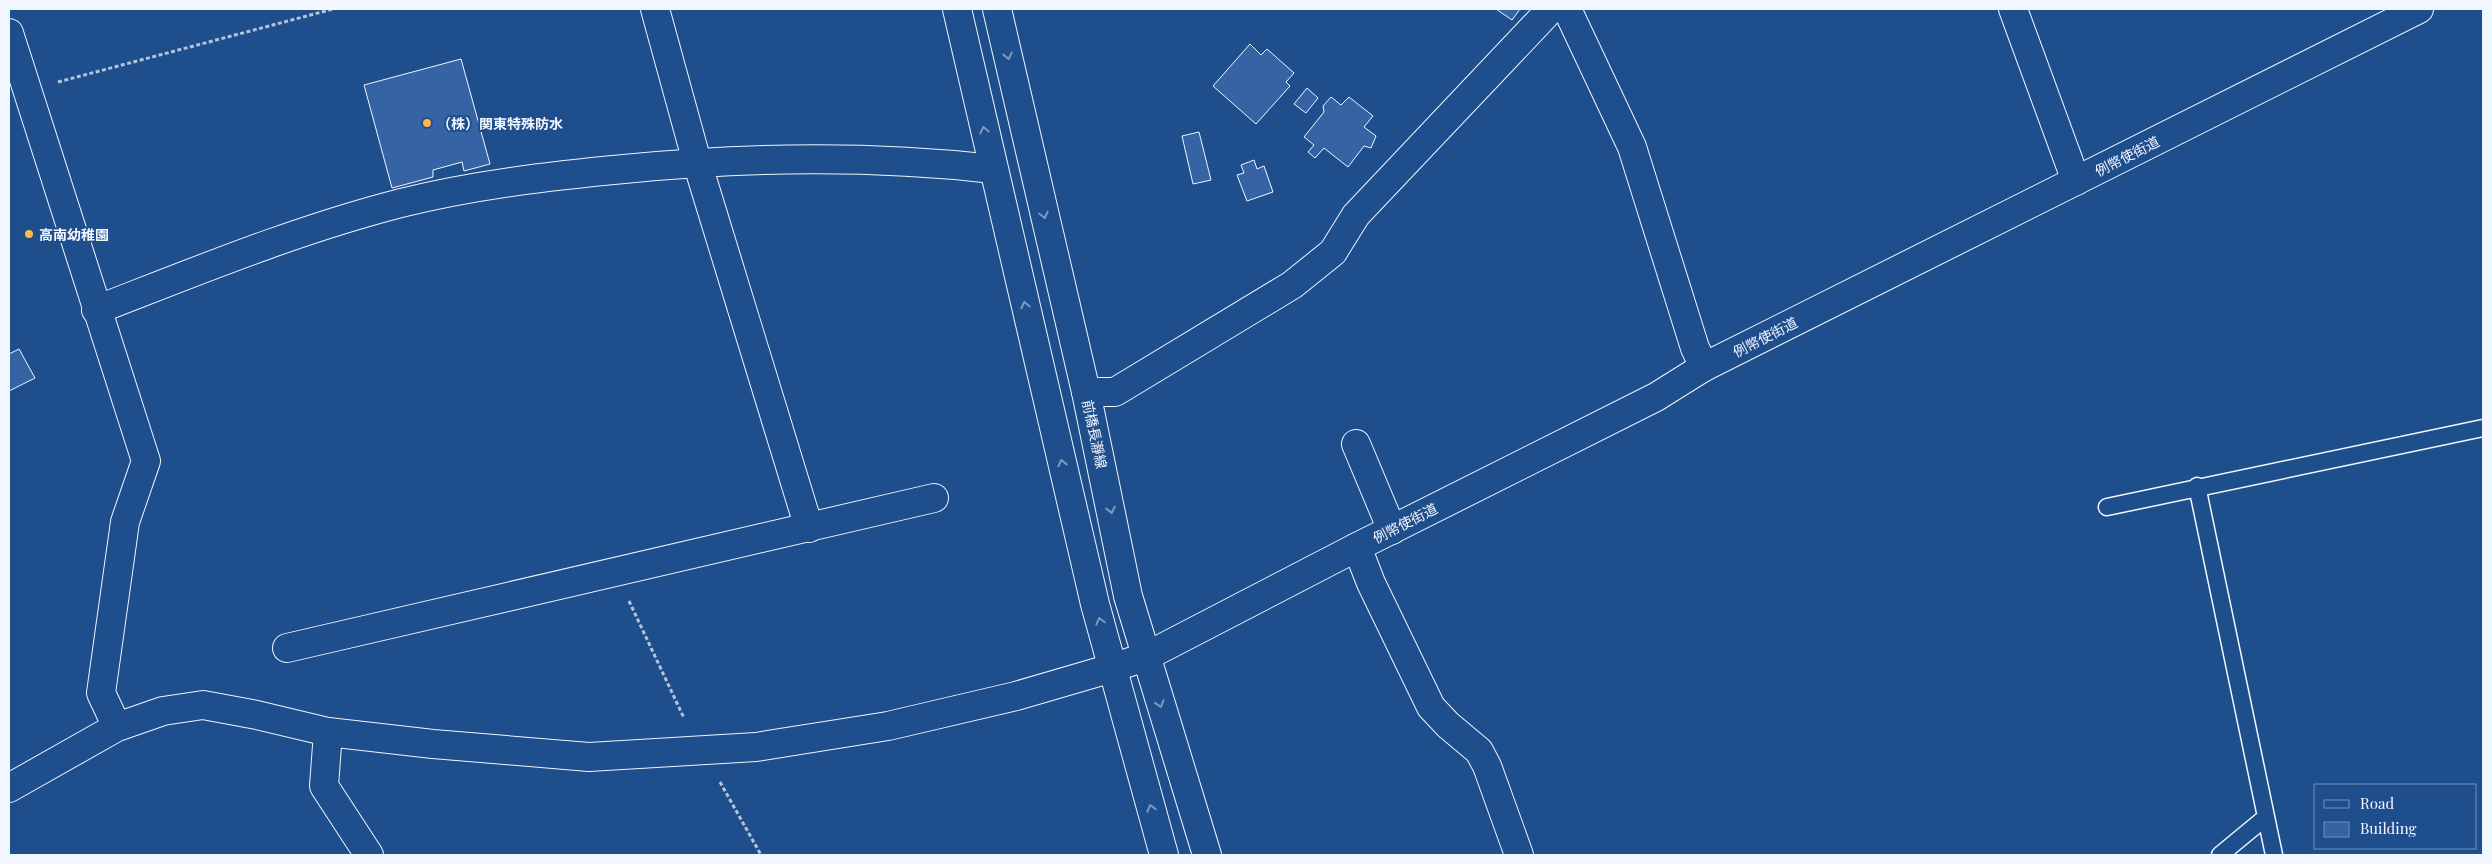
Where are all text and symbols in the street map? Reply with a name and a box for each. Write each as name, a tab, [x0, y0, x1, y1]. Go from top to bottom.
one-way arrow	[1002, 52, 1013, 61]
place label: （株）関東特殊防水	[437, 114, 563, 133]
marker: （株）関東特殊防水	[421, 117, 433, 129]
one-way arrow	[979, 125, 990, 134]
street label: 例幣使街道	[2092, 132, 2162, 180]
one-way arrow	[1038, 210, 1049, 219]
place label: 高南幼稚園	[39, 225, 109, 244]
marker: 高南幼稚園	[23, 228, 35, 240]
one-way arrow	[1020, 301, 1031, 309]
street label: 例幣使街道	[1730, 313, 1800, 361]
street label: 前橋長瀞線	[1078, 398, 1112, 470]
one-way arrow	[1057, 459, 1068, 468]
street label: 例幣使街道	[1370, 499, 1440, 547]
one-way arrow	[1105, 505, 1116, 514]
one-way arrow	[1095, 618, 1105, 626]
one-way arrow	[1154, 699, 1164, 707]
legend	[2314, 784, 2477, 849]
text: Road	[2360, 793, 2394, 813]
one-way arrow	[1146, 805, 1156, 813]
text: Building	[2360, 818, 2417, 838]

